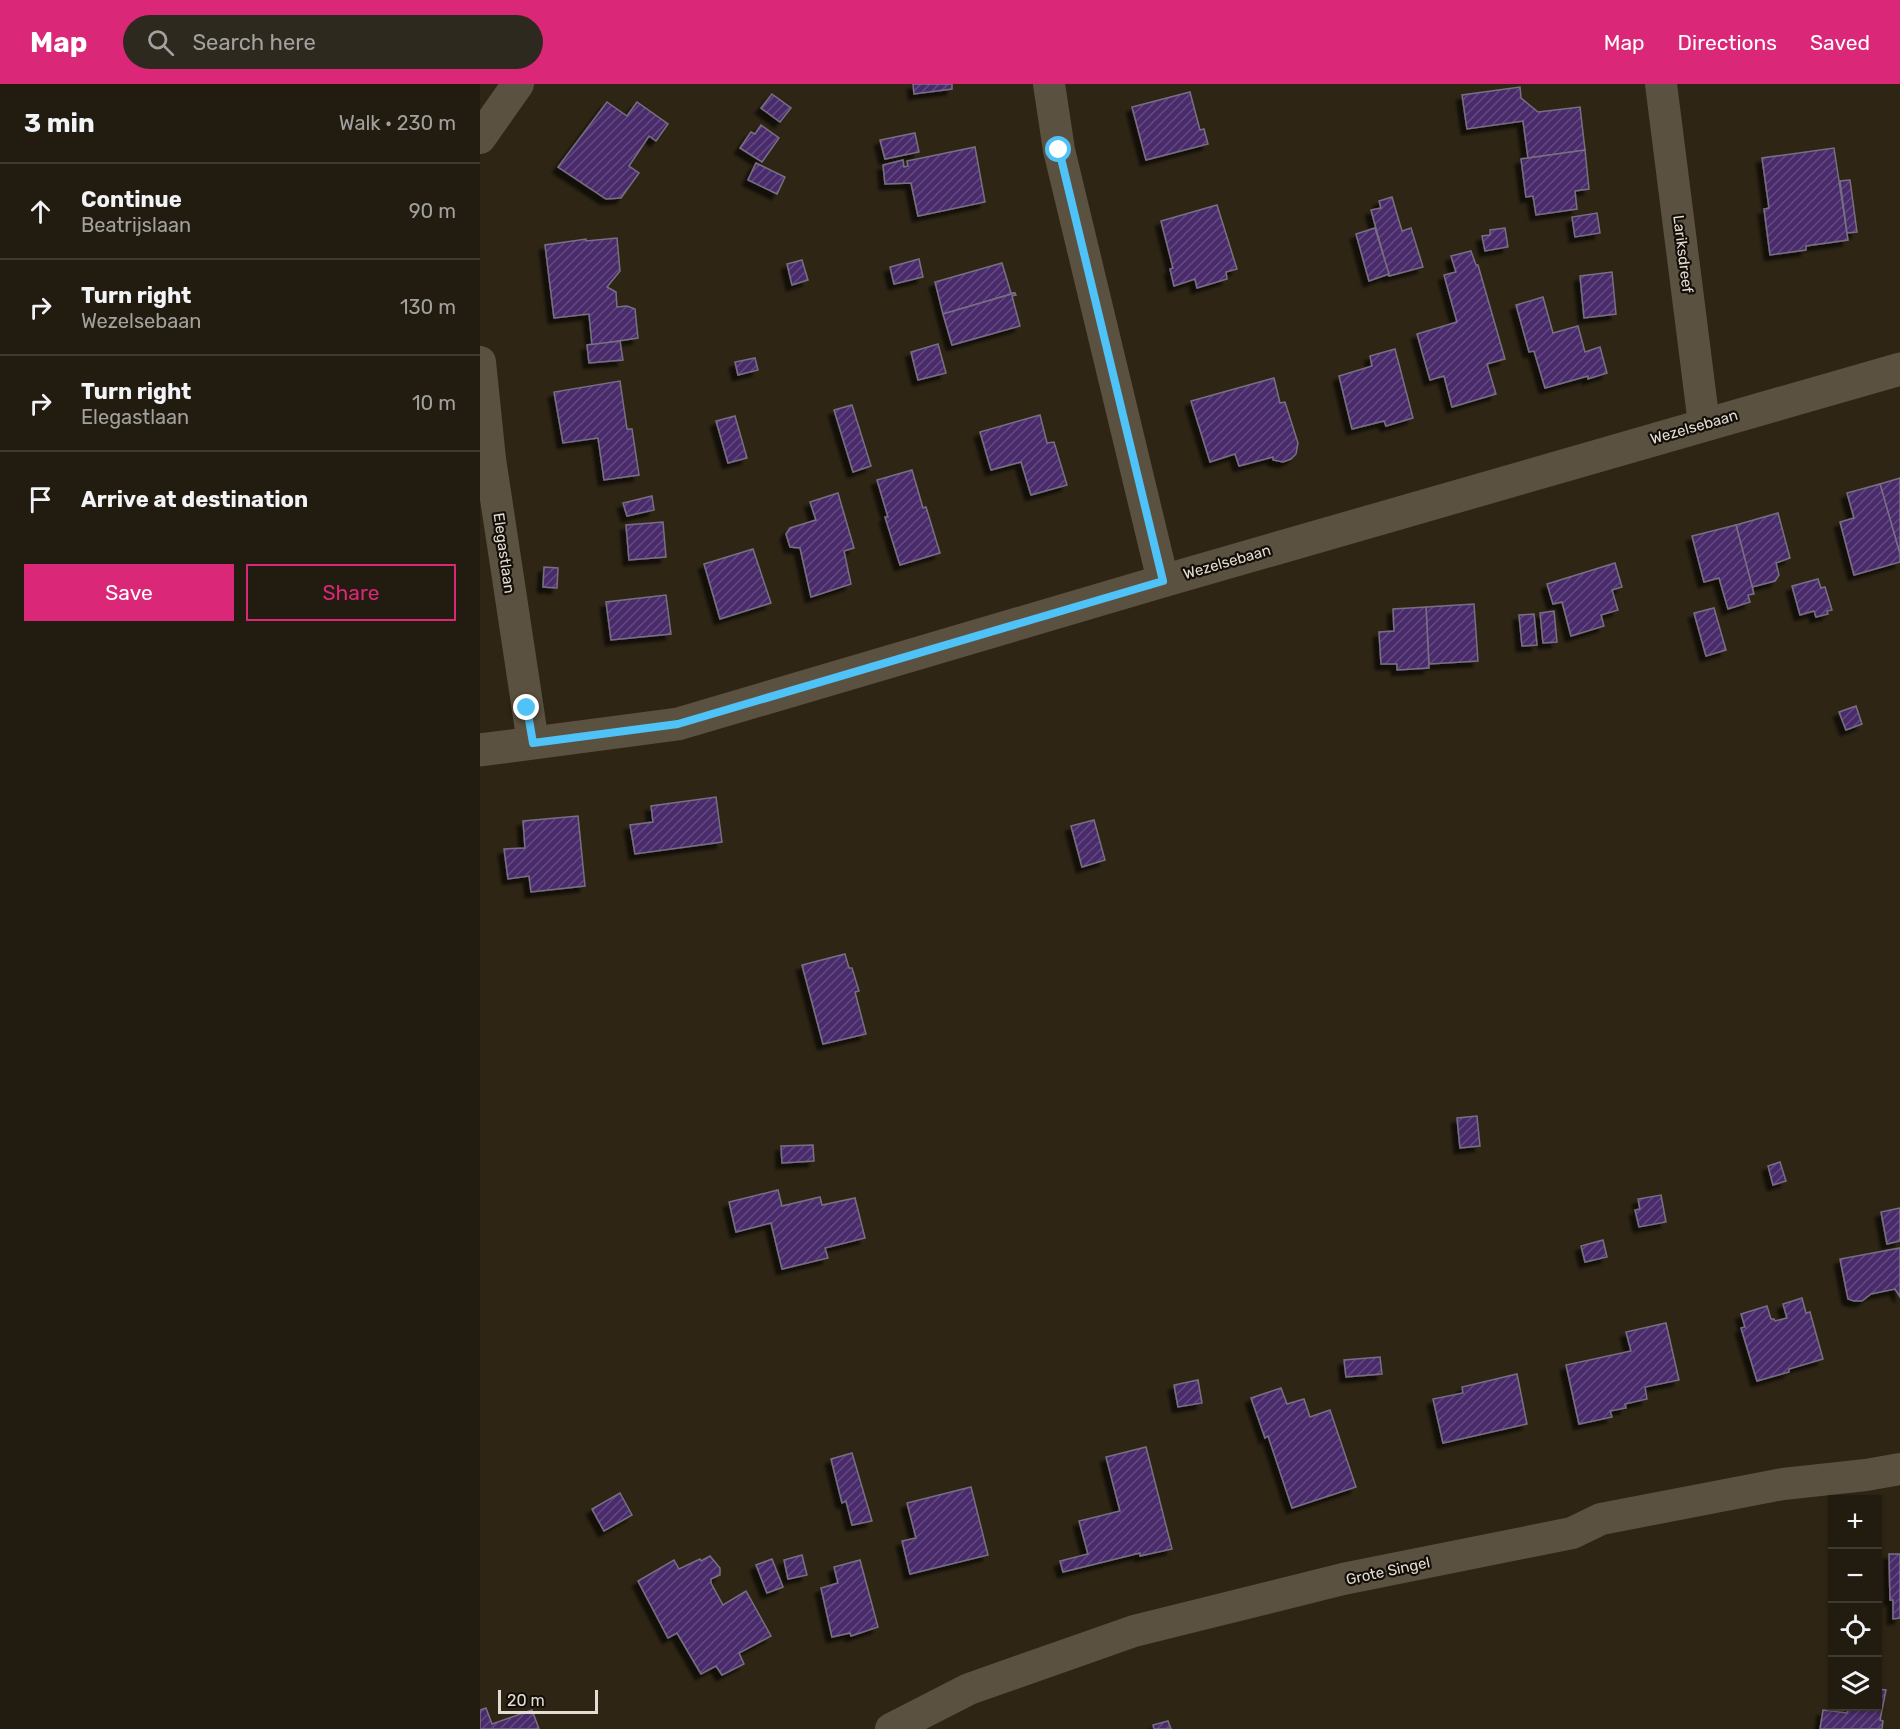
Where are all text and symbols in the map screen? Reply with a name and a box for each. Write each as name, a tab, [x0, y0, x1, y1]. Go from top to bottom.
search box	[123, 15, 543, 69]
text: Map	[30, 26, 87, 59]
icon: search	[144, 26, 177, 59]
text: Search here	[192, 29, 316, 56]
text: Map	[1604, 30, 1645, 55]
text: Directions	[1678, 30, 1777, 55]
text: Saved	[1810, 30, 1870, 55]
text: 3 min	[24, 108, 95, 139]
text: Walk · 230 m	[339, 111, 456, 135]
route start	[1045, 136, 1071, 162]
text: Continue	[81, 186, 182, 213]
icon: ahead	[24, 195, 57, 228]
text: 90 m	[409, 199, 456, 223]
text: Beatrijslaan	[81, 213, 191, 237]
street label: Lariksdreef	[1669, 214, 1697, 294]
text: Turn right	[81, 282, 191, 309]
icon: right	[24, 291, 57, 324]
text: 130 m	[400, 295, 456, 319]
text: Wezelsebaan	[81, 309, 201, 333]
text: Turn right	[81, 378, 191, 405]
icon: right	[24, 387, 57, 420]
text: 10 m	[412, 391, 456, 415]
text: Elegastlaan	[81, 405, 189, 429]
street label: Wezelsebaan	[1648, 406, 1740, 448]
icon: arrive	[24, 483, 57, 516]
text: Arrive at destination	[81, 486, 308, 513]
street label: Elegastlaan	[489, 512, 519, 594]
street label: Wezelsebaan	[1181, 541, 1273, 583]
button: Save	[24, 564, 234, 621]
button: Share	[246, 564, 456, 621]
route end	[513, 694, 539, 720]
map controls	[1828, 1495, 1882, 1711]
button: +	[1828, 1495, 1882, 1549]
button: −	[1828, 1549, 1882, 1603]
street label: Grote Singel	[1344, 1553, 1432, 1589]
button: locate	[1828, 1603, 1882, 1657]
button: layers	[1828, 1657, 1882, 1711]
scale bar	[498, 1687, 598, 1714]
text: 20 m	[507, 1691, 545, 1710]

